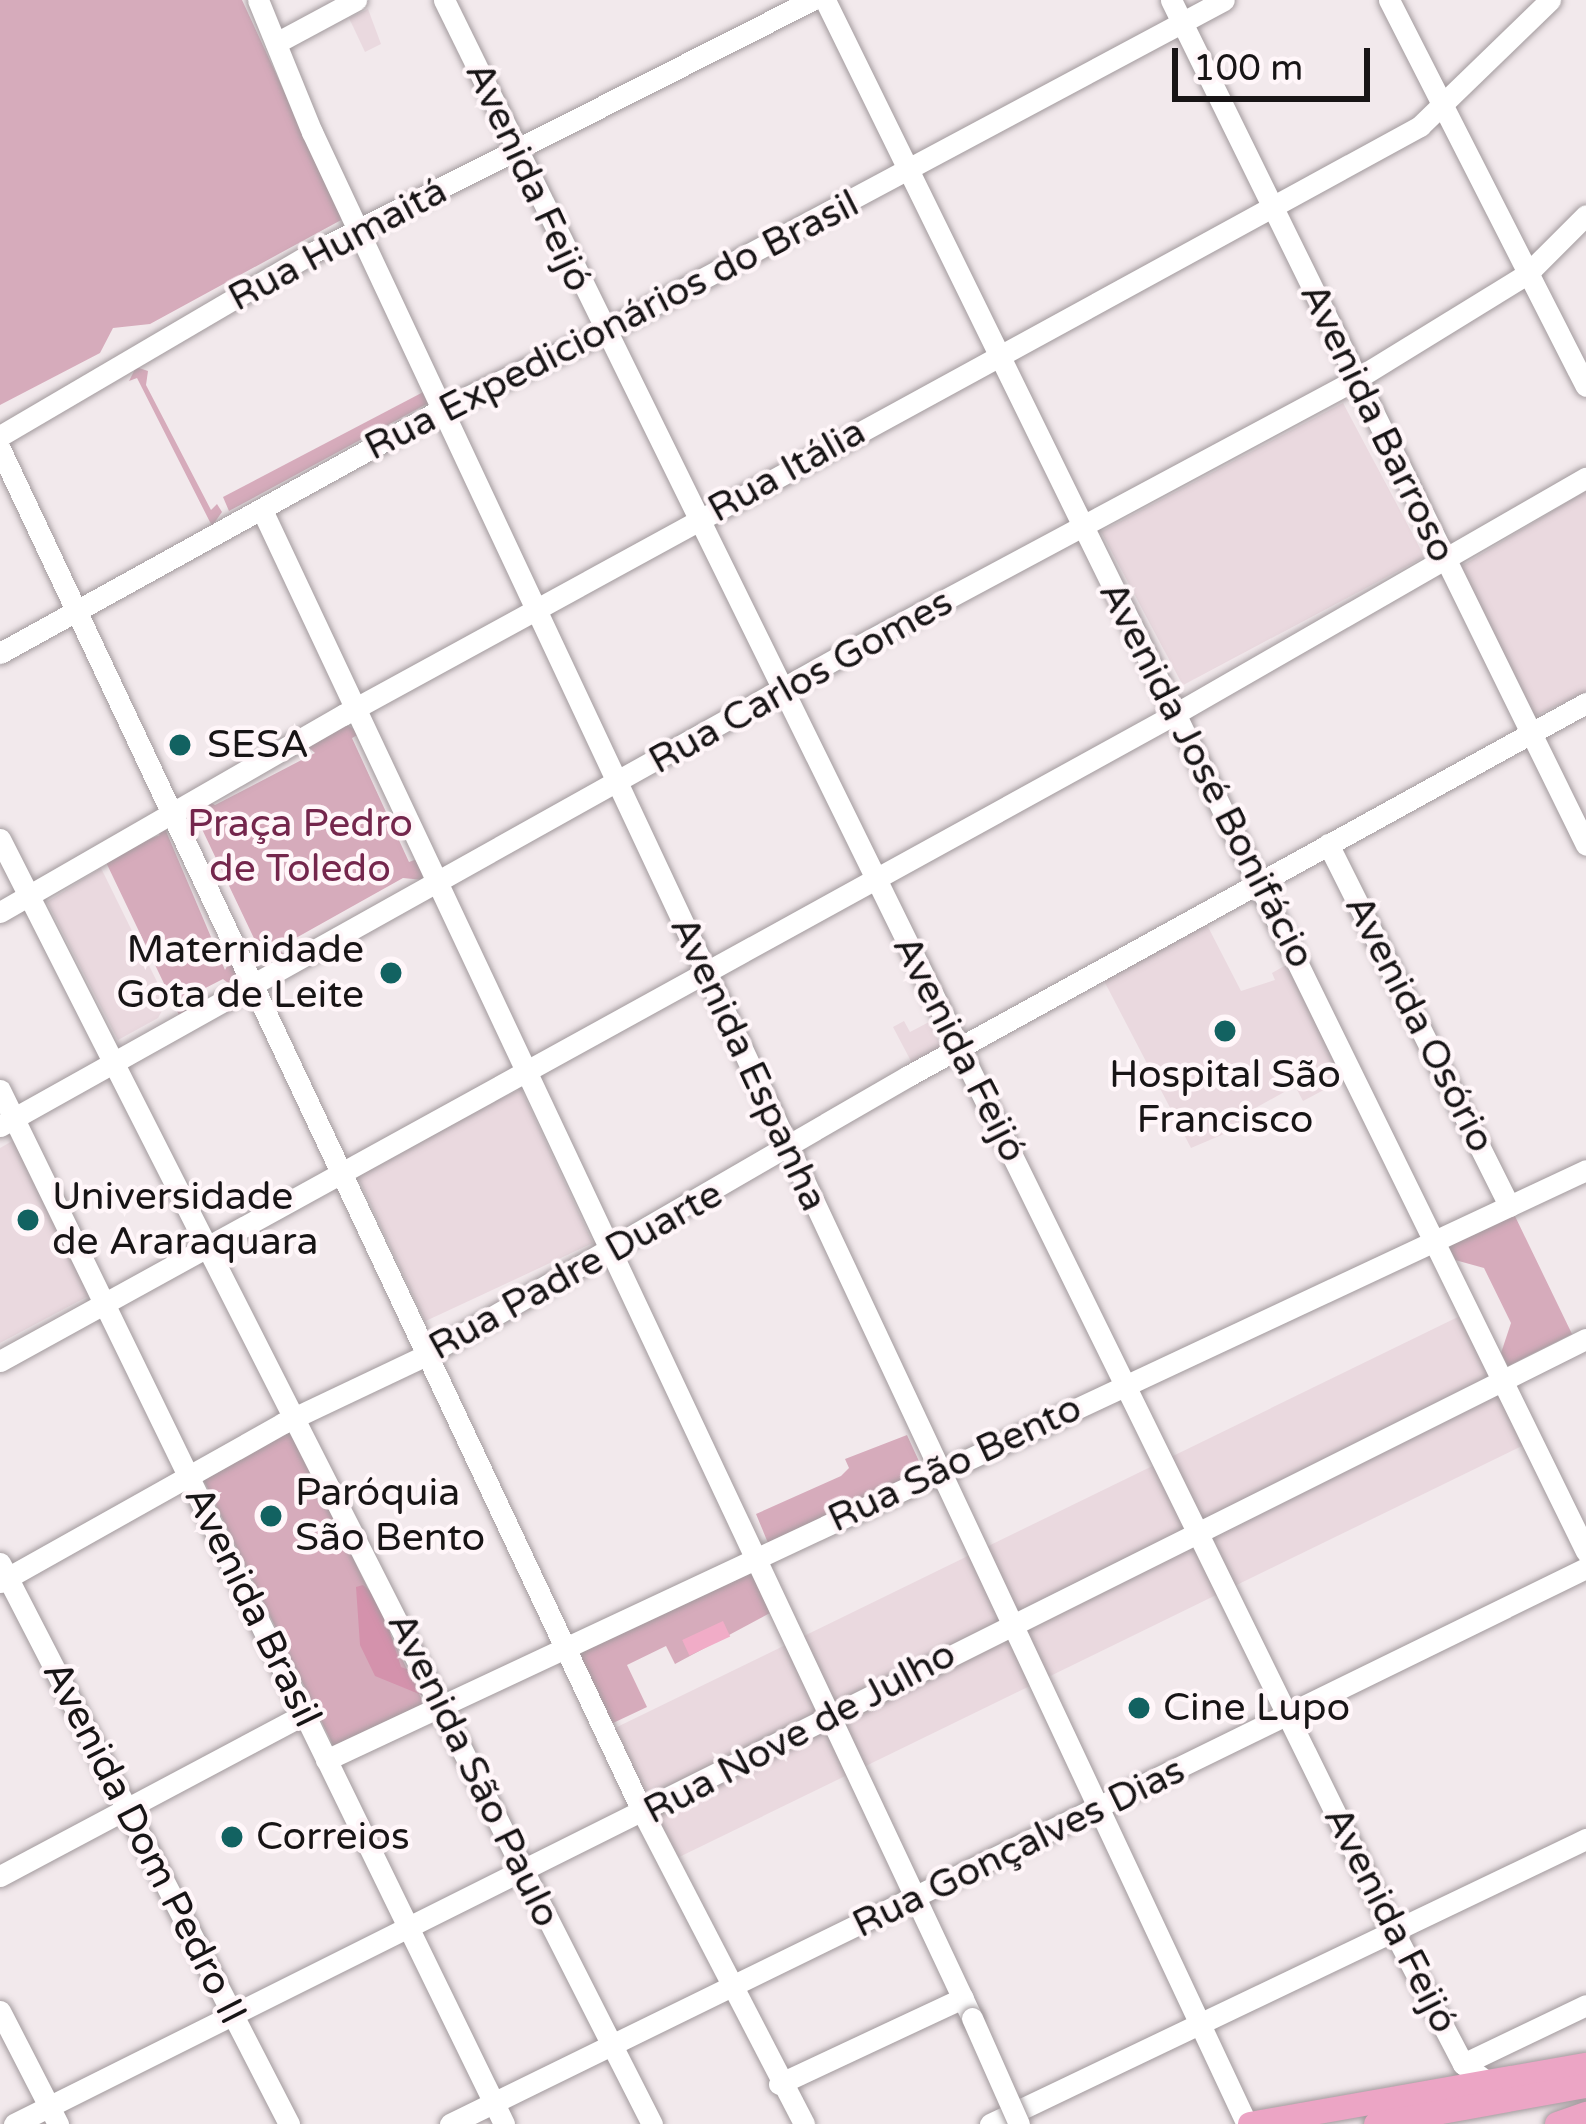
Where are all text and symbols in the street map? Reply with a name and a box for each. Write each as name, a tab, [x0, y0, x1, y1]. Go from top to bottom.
scale bar	[1178, 24, 1376, 98]
text: 100 m	[1193, 47, 1303, 90]
street label: Avenida Feijó	[454, 55, 602, 299]
street label: Rua Humaitá	[221, 168, 455, 322]
street label: Rua Expedicionários do Brasil	[357, 181, 867, 471]
street label: Avenida Barroso	[1289, 276, 1465, 570]
street label: Rua Itália	[700, 409, 874, 533]
street label: Avenida José Bonifácio	[1088, 574, 1324, 976]
street label: Rua Carlos Gomes	[641, 579, 961, 785]
place label: SESA	[207, 722, 309, 768]
marker: SESA	[164, 729, 196, 761]
park label: Praça Pedro de Toledo	[187, 802, 413, 893]
street label: Avenida Osório	[1334, 888, 1504, 1160]
street label: Avenida Espanha	[659, 909, 837, 1219]
place label: Maternidade Gota de Leite	[116, 928, 364, 1019]
street label: Avenida Feijó	[882, 928, 1036, 1170]
marker: Maternidade Gota de Leite	[375, 957, 407, 989]
marker: Hospital São Francisco	[1209, 1015, 1241, 1047]
place label: Hospital São Francisco	[1109, 1053, 1341, 1144]
street label: Rua Padre Duarte	[421, 1171, 731, 1371]
place label: Universidade de Araraquara	[52, 1175, 319, 1266]
marker: Universidade de Araraquara	[15, 1207, 41, 1233]
street label: Rua São Bento	[821, 1385, 1089, 1543]
place label: Paróquia São Bento	[295, 1471, 485, 1562]
street label: Avenida Brasil	[174, 1479, 330, 1735]
marker: Paróquia São Bento	[258, 1503, 284, 1529]
street label: Avenida São Paulo	[377, 1605, 569, 1935]
street label: Rua Nove de Julho	[636, 1631, 964, 1835]
street label: Avenida Dom Pedro II	[32, 1654, 256, 2032]
place label: Cine Lupo	[1163, 1685, 1350, 1731]
marker: Cine Lupo	[1126, 1695, 1152, 1721]
street label: Rua Gonçalves Dias	[845, 1747, 1193, 1949]
street label: Avenida Feijó	[1313, 1799, 1467, 2041]
place label: Correios	[256, 1814, 410, 1860]
marker: Correios	[219, 1824, 245, 1850]

